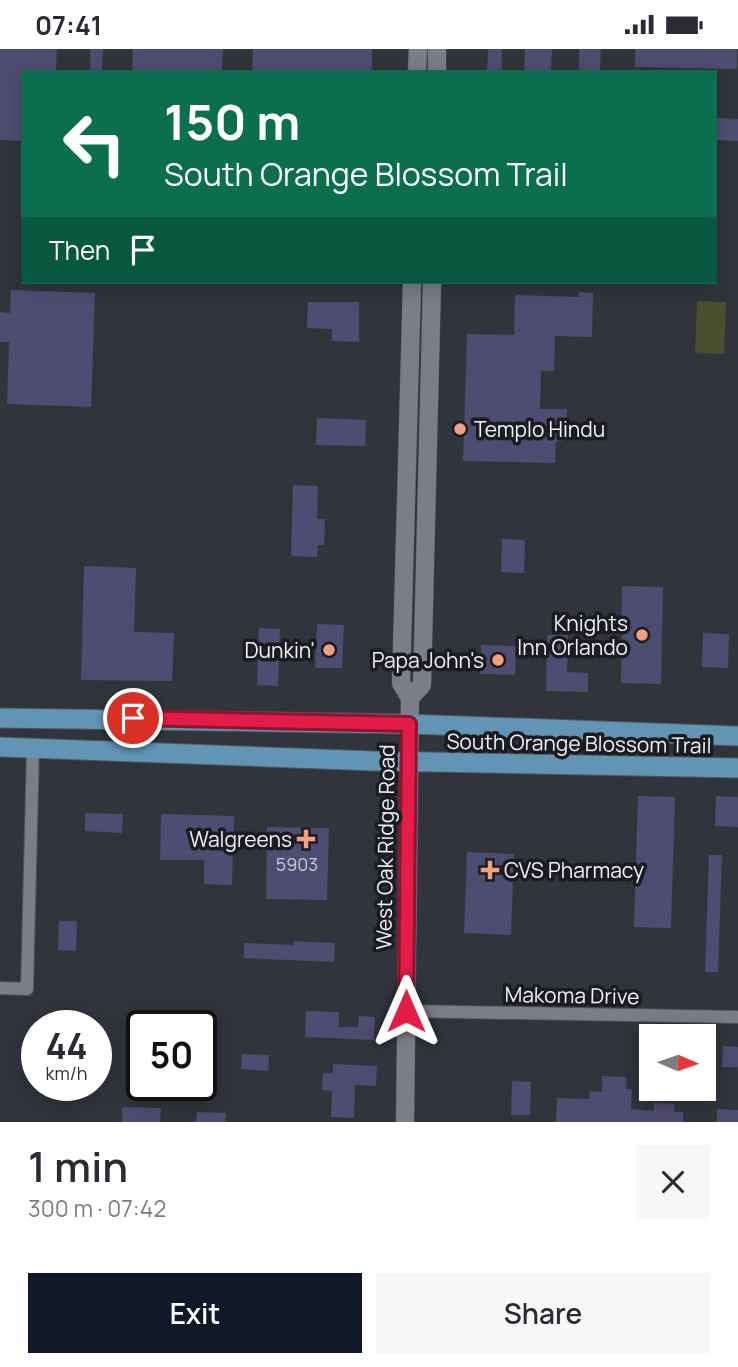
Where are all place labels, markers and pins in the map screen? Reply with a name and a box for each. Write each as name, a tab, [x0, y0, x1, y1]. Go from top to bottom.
place label: Templo Hindu	[474, 415, 605, 443]
marker: Templo Hindu	[452, 421, 468, 437]
place label: Knights Inn Orlando	[517, 609, 628, 661]
marker: Knights Inn Orlando	[634, 627, 650, 643]
place label: Dunkin'	[245, 636, 315, 664]
marker: Dunkin'	[321, 642, 337, 658]
place label: Papa John's	[372, 646, 484, 674]
marker: Papa John's	[490, 652, 506, 668]
pin	[103, 688, 163, 748]
place label: Walgreens	[189, 825, 292, 853]
marker: Walgreens	[298, 831, 314, 847]
place label: CVS Pharmacy	[504, 856, 644, 884]
marker: CVS Pharmacy	[482, 862, 498, 878]

